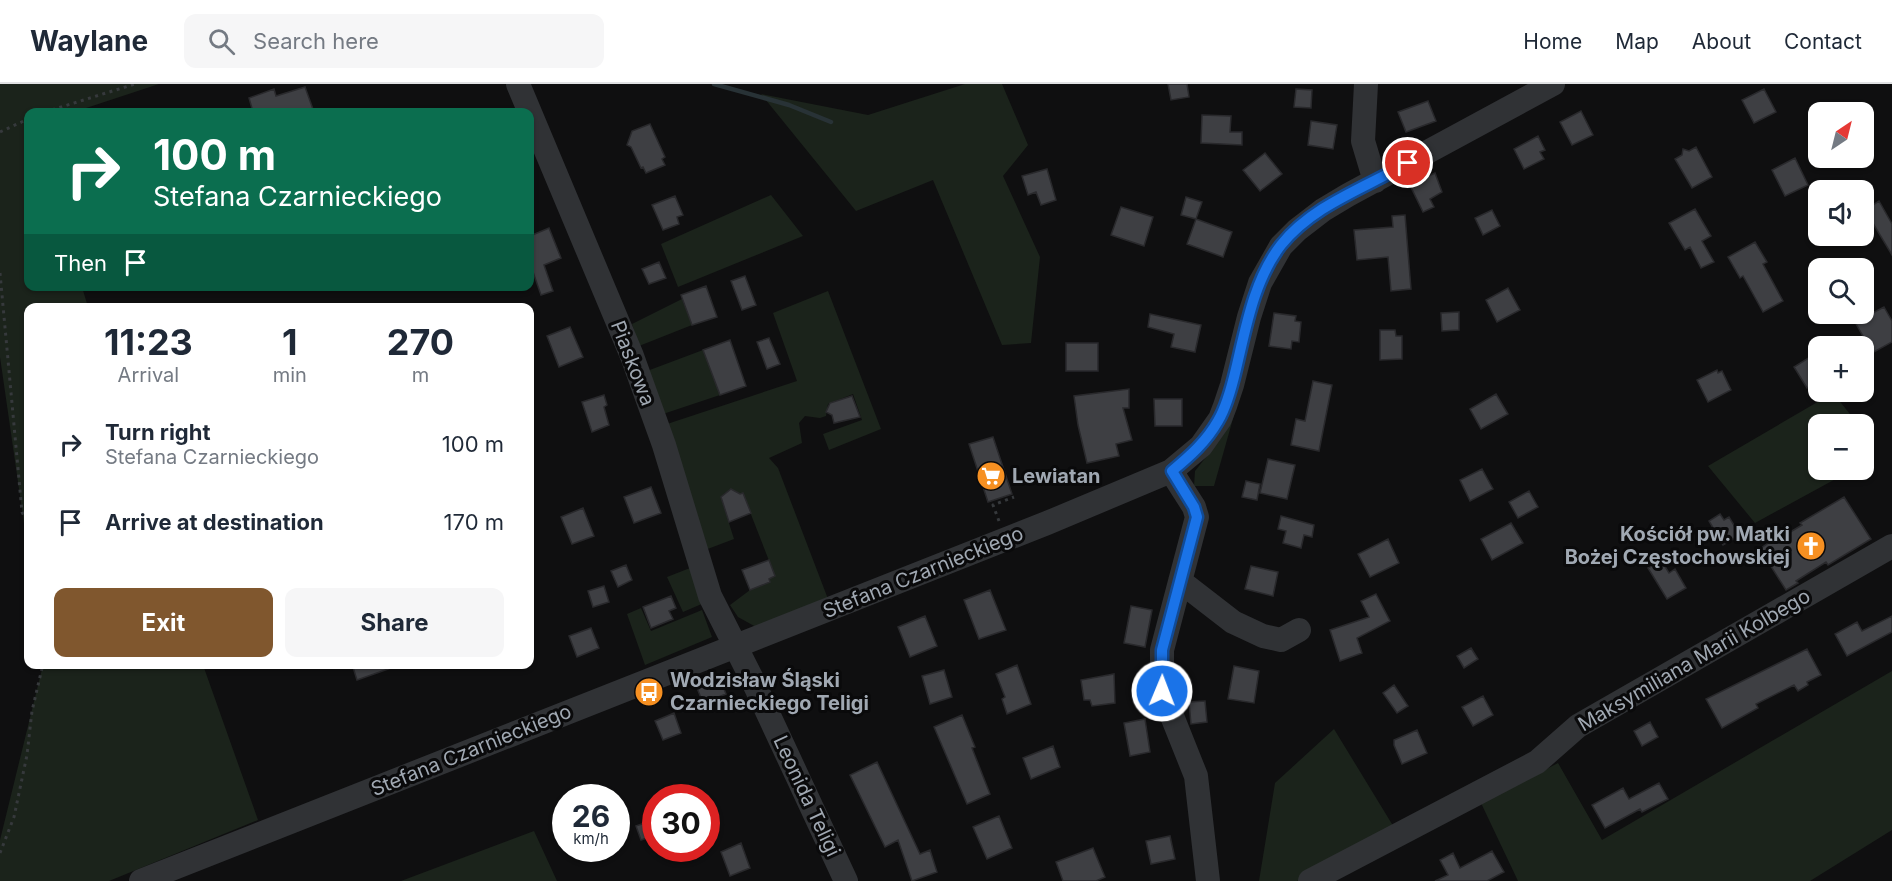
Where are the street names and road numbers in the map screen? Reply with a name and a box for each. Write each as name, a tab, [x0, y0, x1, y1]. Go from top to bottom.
street label: Piaskowa	[606, 317, 660, 409]
street label: Stefana Czarnieckiego	[819, 521, 1027, 623]
street label: Maksymiliana Marii Kolbego	[1574, 584, 1814, 736]
street label: Stefana Czarnieckiego	[367, 699, 575, 801]
street label: Leonida Teligi	[769, 732, 845, 860]

